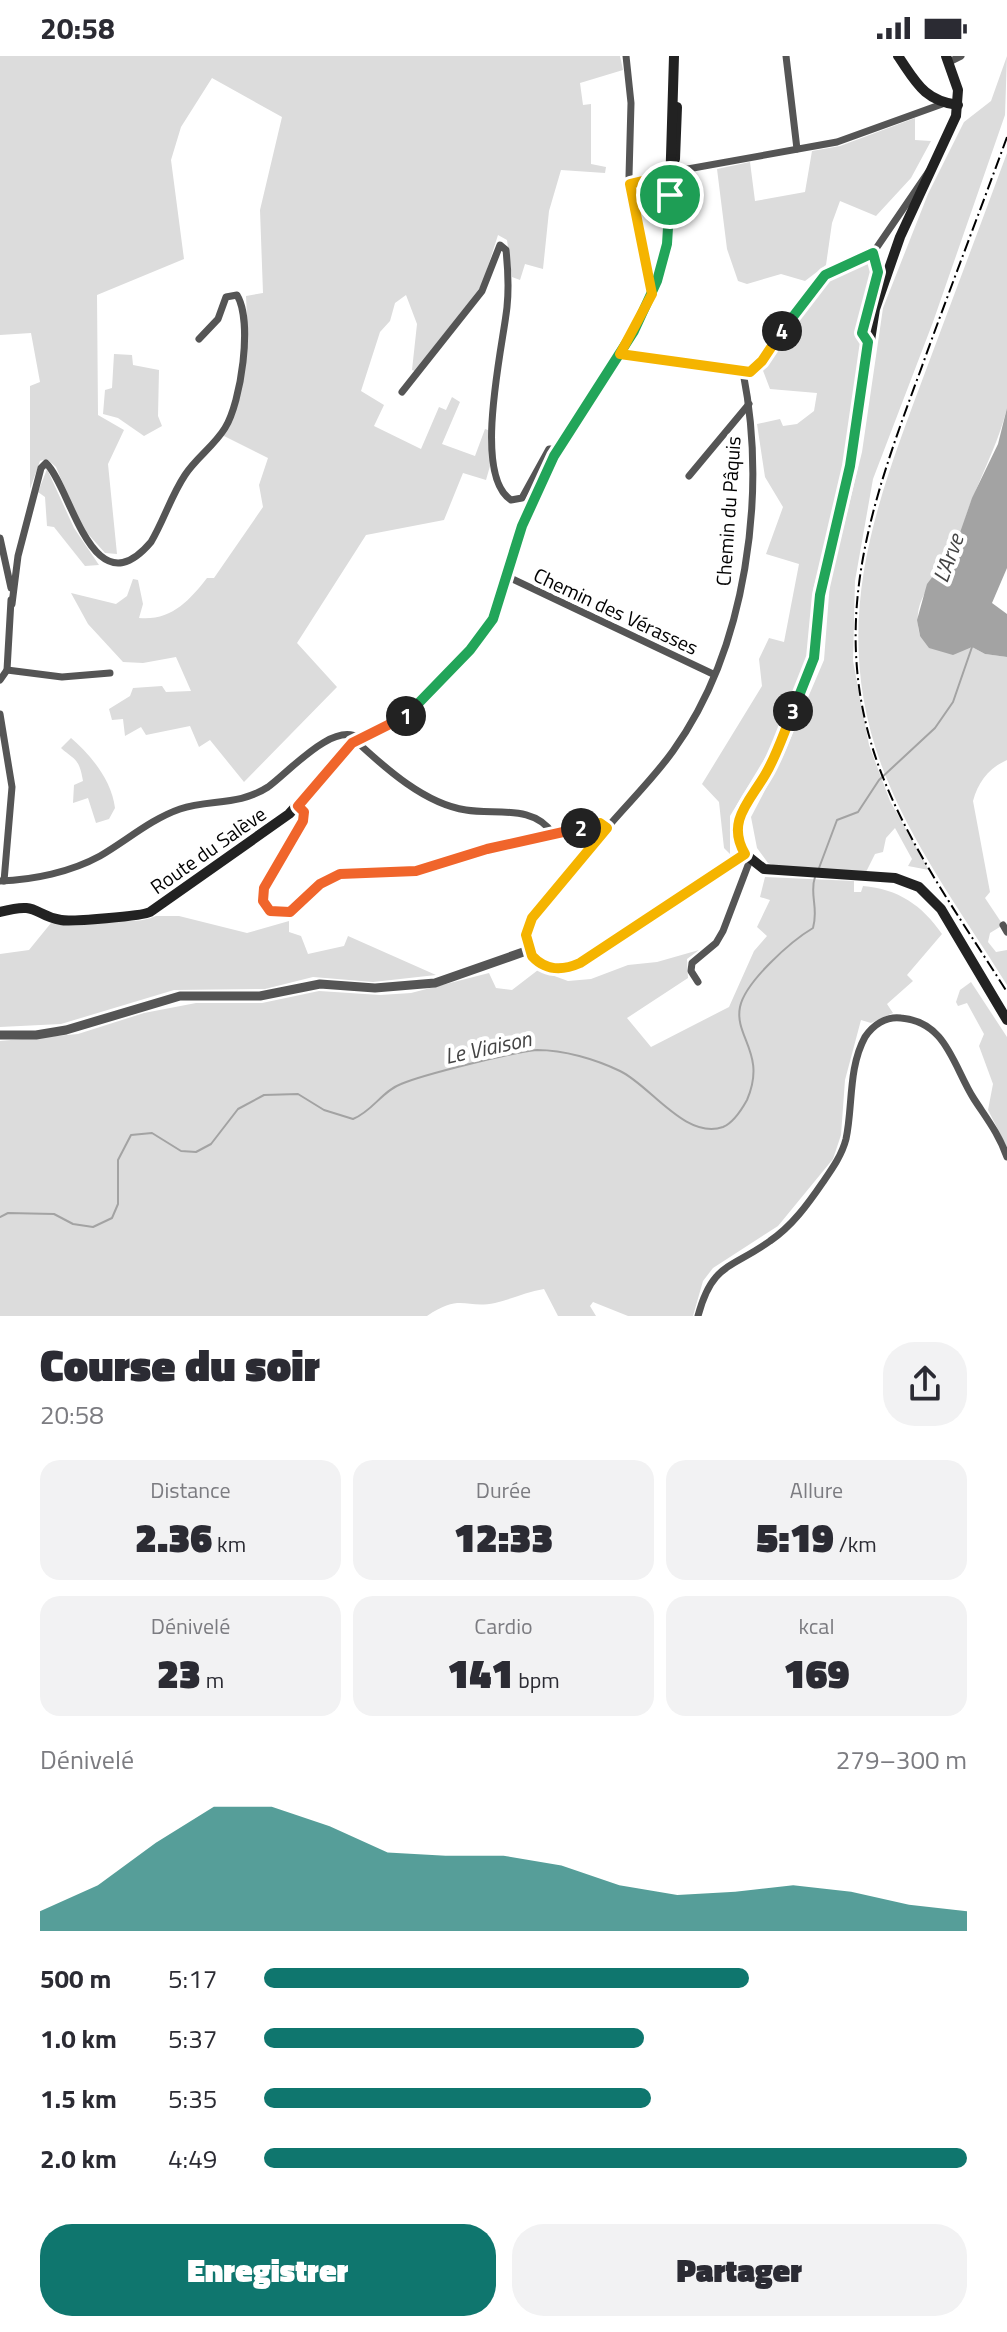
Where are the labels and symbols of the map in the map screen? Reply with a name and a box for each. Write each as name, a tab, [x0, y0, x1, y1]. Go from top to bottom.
pin	[636, 161, 704, 229]
pin: 4	[762, 311, 802, 351]
street label: Chemin du Pâquis	[707, 435, 749, 587]
water label: L'Arve	[924, 527, 973, 587]
street label: Chemin des Vérasses	[529, 559, 703, 663]
pin: 3	[773, 691, 813, 731]
pin: 1	[386, 696, 426, 736]
street label: Route du Salève	[144, 798, 272, 902]
pin: 2	[561, 808, 601, 848]
water label: Le Viaison	[442, 1021, 535, 1073]

